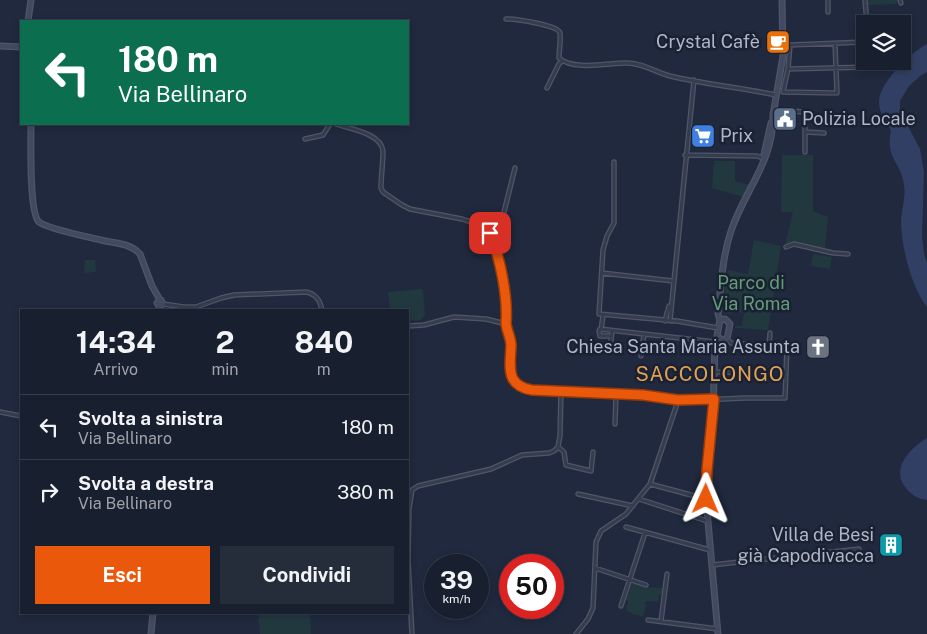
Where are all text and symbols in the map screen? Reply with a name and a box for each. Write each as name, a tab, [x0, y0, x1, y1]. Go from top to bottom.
map controls	[856, 15, 911, 70]
button: layers	[856, 15, 911, 70]
cafe icon: Crystal Cafè	[765, 29, 791, 55]
place label: Crystal Cafè	[656, 31, 760, 52]
text: 180 m	[118, 39, 218, 80]
icon: left	[35, 40, 100, 105]
text: Via Bellinaro	[118, 81, 247, 107]
public building icon: Polizia Locale	[772, 106, 798, 132]
place label: Polizia Locale	[802, 108, 916, 129]
supermarket icon: Prix	[690, 123, 716, 149]
place label: Prix	[720, 125, 753, 146]
pin	[469, 212, 511, 254]
icon: arrive	[476, 219, 504, 247]
park label: Parco di Via Roma	[712, 272, 790, 314]
text: 14:34	[76, 324, 156, 360]
text: 2	[215, 324, 235, 360]
text: 840	[294, 324, 353, 360]
church icon: Chiesa Santa Maria Assunta	[805, 334, 831, 360]
place label: Chiesa Santa Maria Assunta	[566, 336, 800, 357]
text: Arrivo	[93, 360, 138, 379]
text: min	[211, 360, 239, 379]
text: m	[317, 360, 331, 379]
district label: SACCOLONGO	[635, 362, 785, 386]
text: Svolta a sinistra	[78, 407, 223, 429]
icon: left	[35, 413, 63, 441]
text: 180 m	[341, 416, 394, 438]
text: Via Bellinaro	[78, 429, 172, 448]
text: Svolta a destra	[78, 472, 214, 494]
position arrow	[679, 472, 731, 524]
icon: right	[35, 478, 63, 506]
text: 380 m	[337, 481, 394, 503]
text: Via Bellinaro	[78, 494, 172, 513]
place label: Villa de Besi già Capodivacca	[737, 524, 874, 566]
building icon: Villa de Besi già Capodivacca	[878, 532, 904, 558]
button: Esci	[35, 546, 210, 604]
button: Condividi	[220, 546, 394, 604]
speed limit sign: 50	[499, 554, 564, 619]
text: 39	[440, 565, 473, 595]
text: km/h	[442, 592, 471, 606]

